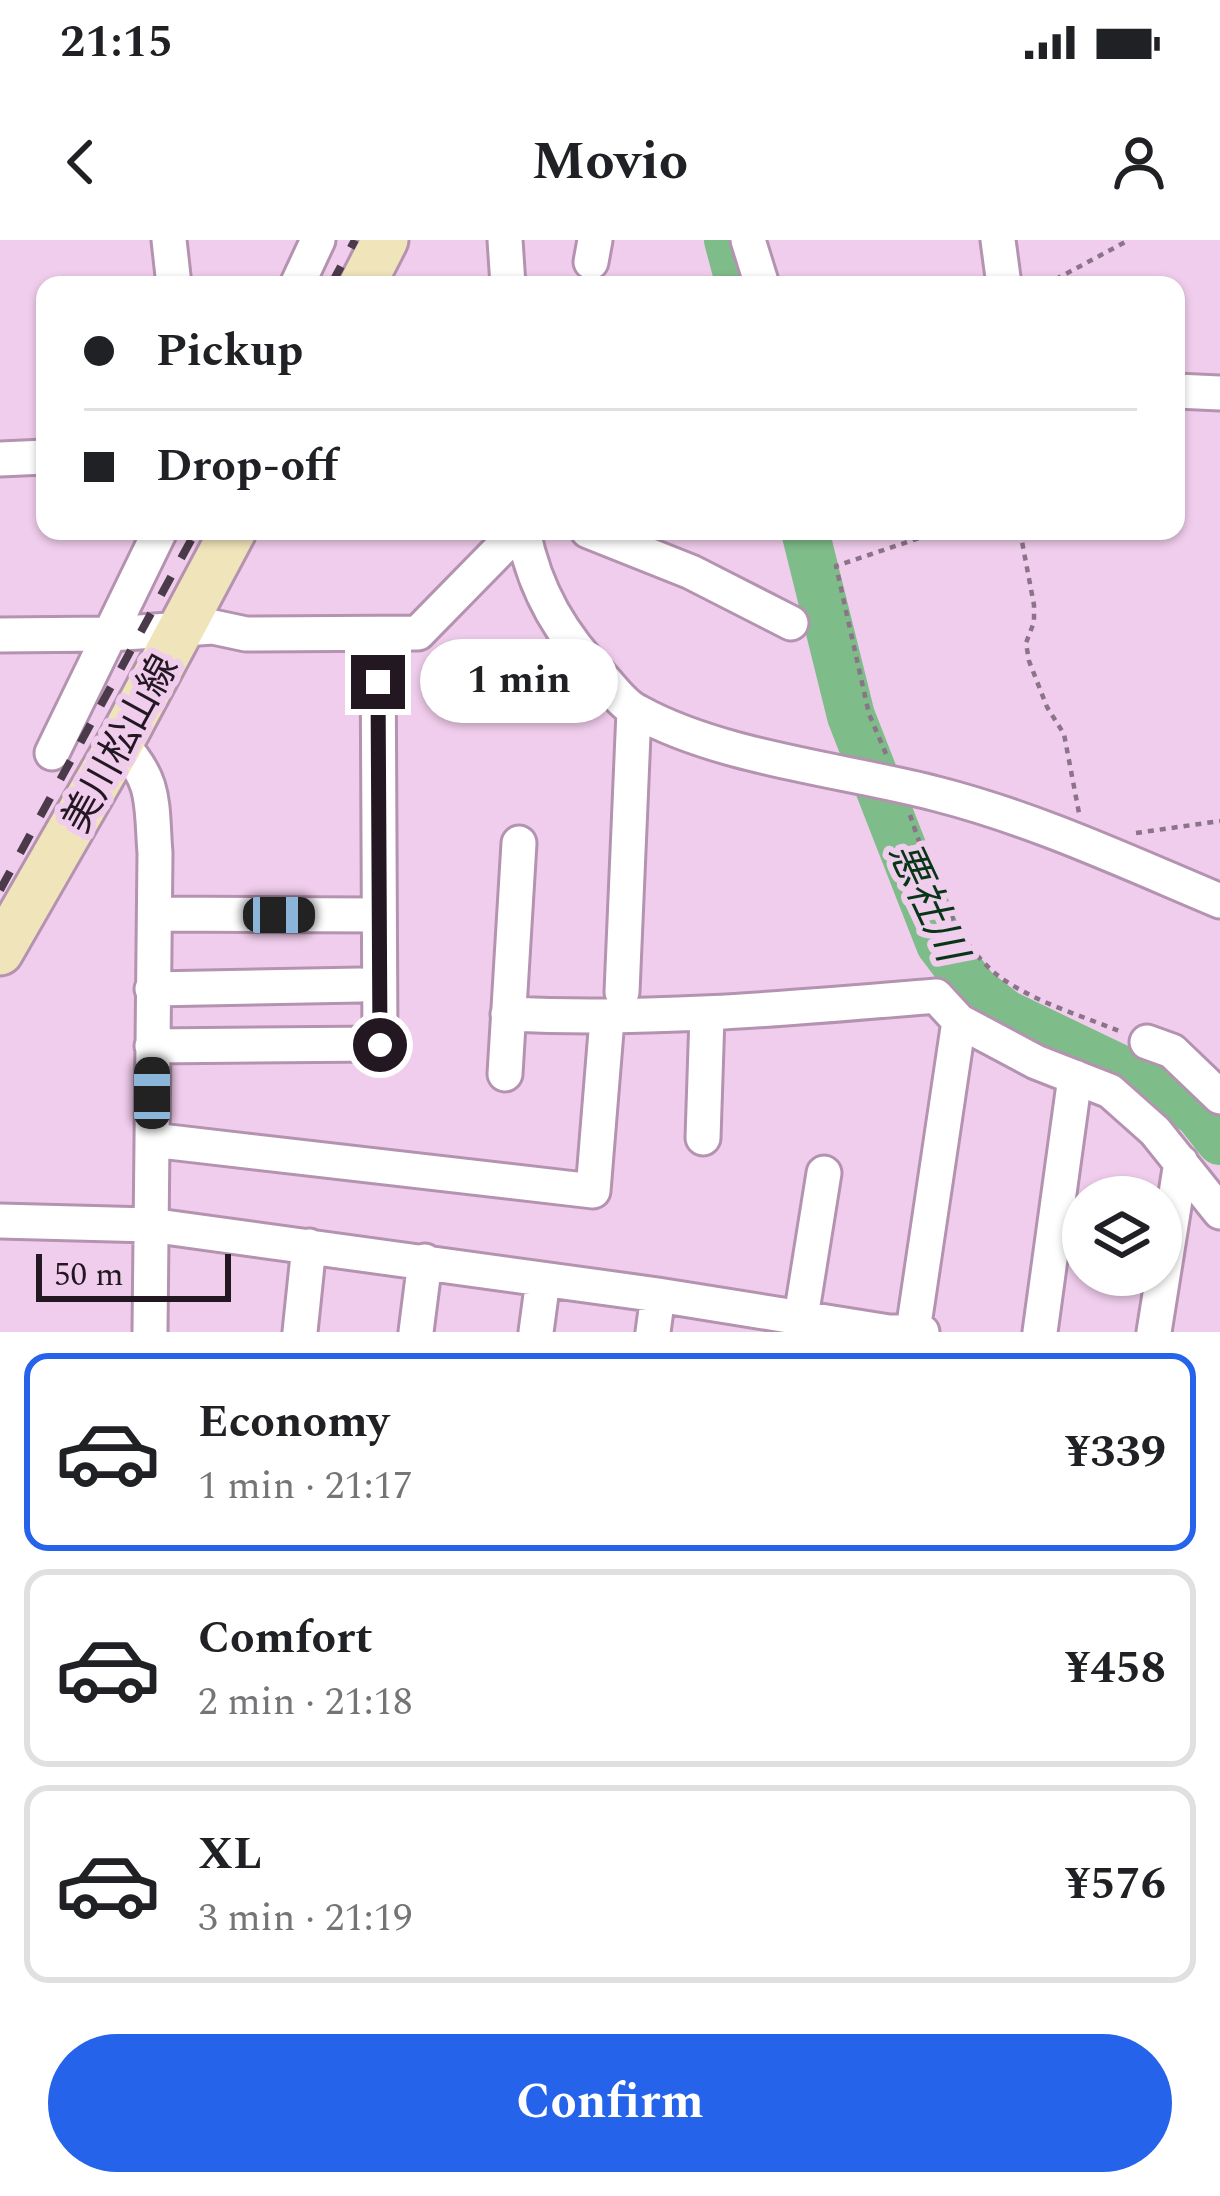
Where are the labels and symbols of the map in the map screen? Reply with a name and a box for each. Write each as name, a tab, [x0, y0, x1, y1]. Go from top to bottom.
callout: 1 min	[420, 640, 618, 724]
street label: 美川松山線	[48, 645, 194, 844]
route end	[351, 655, 405, 709]
water label: 悪社川	[872, 832, 984, 976]
car	[243, 897, 315, 933]
route start	[353, 1018, 407, 1072]
car	[134, 1057, 170, 1129]
scale bar	[36, 1248, 231, 1301]

